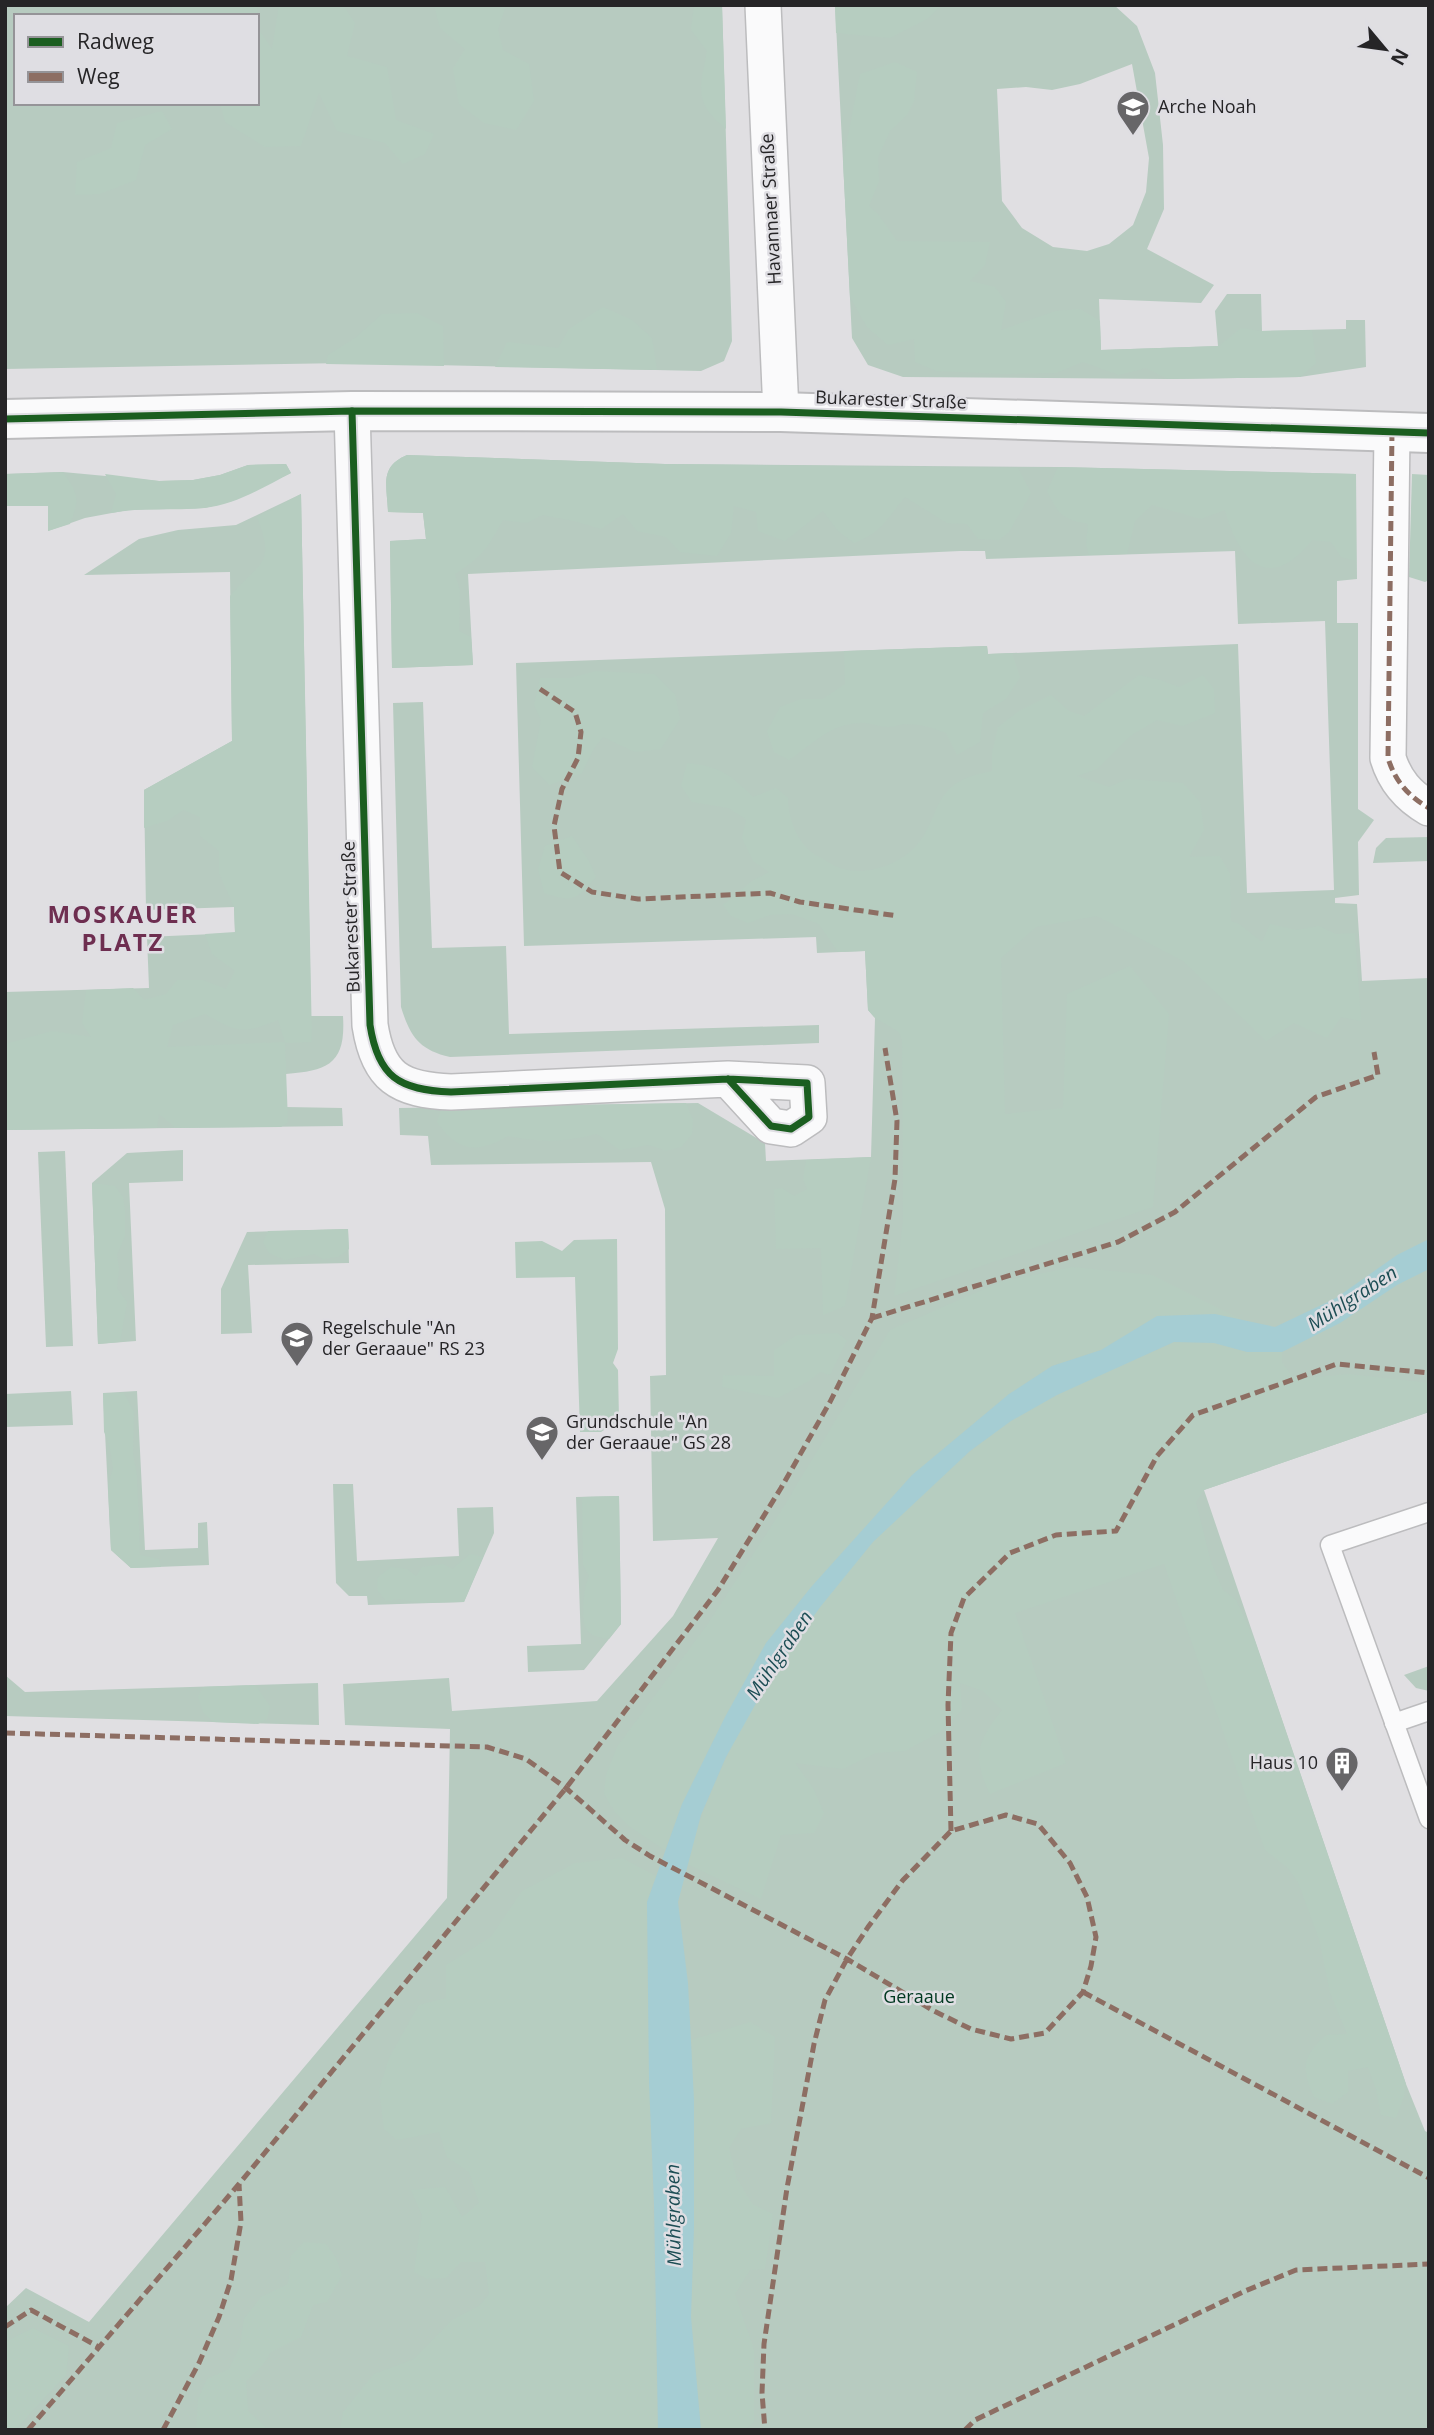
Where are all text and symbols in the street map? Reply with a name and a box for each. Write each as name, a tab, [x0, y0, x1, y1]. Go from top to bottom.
legend	[14, 14, 259, 105]
north arrow	[1350, 14, 1420, 84]
text: Radweg	[77, 27, 154, 55]
text: N	[1385, 44, 1415, 70]
text: Weg	[77, 62, 120, 90]
school or university icon: Arche Noah	[1114, 88, 1152, 137]
place label: Arche Noah	[1158, 94, 1257, 118]
street label: Havannaer Straße	[754, 133, 786, 285]
street label: Bukarester Straße	[815, 384, 967, 414]
street label: Bukarester Straße	[335, 841, 365, 993]
district label: MOSKAUER PLATZ	[48, 897, 198, 958]
water label: Mühlgraben	[1302, 1259, 1402, 1337]
place label: Regelschule "An der Geraaue" RS 23	[322, 1315, 485, 1360]
school or university icon: Regelschule "An der Geraaue" RS 23	[278, 1319, 316, 1368]
place label: Grundschule "An der Geraaue" GS 28	[566, 1409, 731, 1454]
school or university icon: Grundschule "An der Geraaue" GS 28	[523, 1413, 561, 1462]
water label: Mühlgraben	[740, 1605, 818, 1705]
building icon: Haus 10	[1323, 1744, 1361, 1793]
place label: Haus 10	[1250, 1750, 1318, 1774]
park label: Geraaue	[883, 1984, 955, 2008]
water label: Mühlgraben	[659, 2164, 687, 2266]

